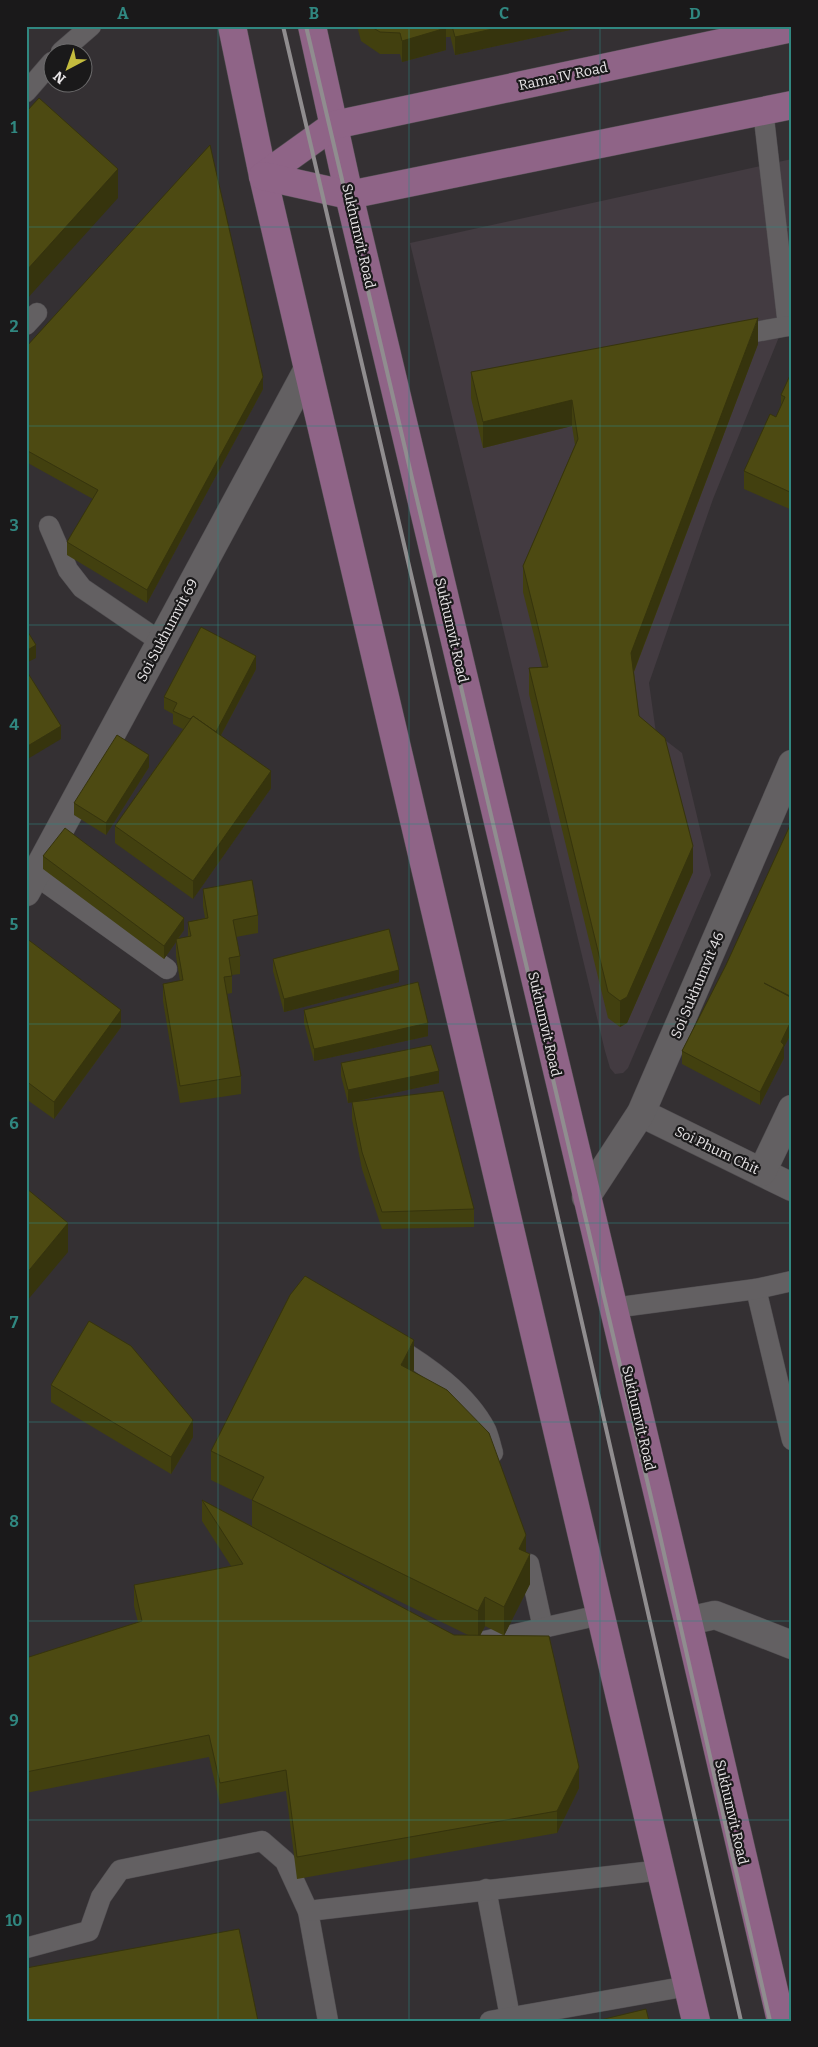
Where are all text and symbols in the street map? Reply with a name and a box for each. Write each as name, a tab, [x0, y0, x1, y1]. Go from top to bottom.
text: A	[117, 4, 129, 23]
text: B	[309, 4, 319, 23]
text: C	[499, 4, 509, 23]
text: D	[689, 4, 701, 23]
north arrow	[42, 42, 92, 92]
street label: Rama IV Road	[517, 59, 609, 94]
text: N	[50, 67, 69, 87]
text: 1	[11, 118, 18, 137]
street label: Sukhumvit Road	[338, 182, 379, 290]
text: 2	[9, 317, 19, 336]
text: 3	[9, 516, 19, 535]
street label: Soi Sukhumvit 69	[133, 576, 202, 685]
street label: Sukhumvit Road	[431, 576, 472, 684]
text: 4	[9, 715, 19, 734]
text: 5	[10, 915, 19, 934]
street label: Soi Sukhumvit 46	[667, 929, 728, 1041]
street label: Sukhumvit Road	[524, 970, 565, 1078]
text: 6	[9, 1114, 19, 1133]
street label: Soi Phum Chit	[672, 1123, 762, 1178]
text: 7	[10, 1313, 19, 1332]
street label: Sukhumvit Road	[618, 1364, 659, 1472]
text: 8	[9, 1512, 19, 1531]
text: 9	[9, 1711, 19, 1730]
street label: Sukhumvit Road	[711, 1758, 752, 1866]
text: 10	[5, 1911, 23, 1930]

